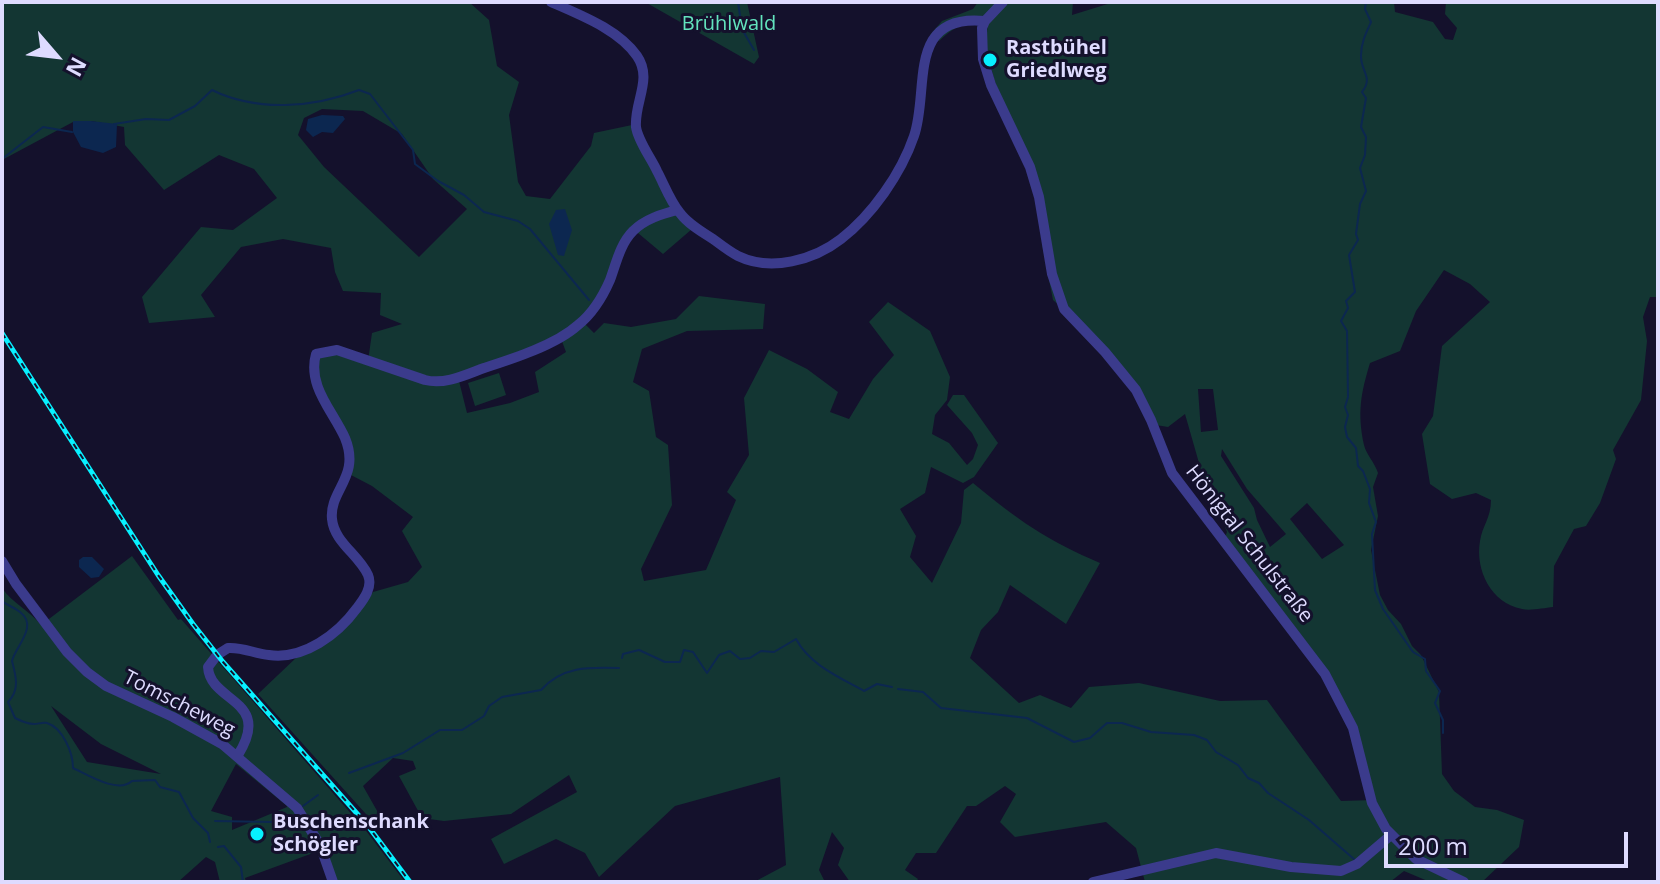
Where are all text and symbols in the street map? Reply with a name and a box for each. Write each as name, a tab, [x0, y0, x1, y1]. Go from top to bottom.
park label: Brühlwald	[682, 12, 776, 36]
north arrow	[16, 16, 96, 96]
place label: Rastbühel Griedlweg	[1006, 36, 1107, 83]
marker: Rastbühel Griedlweg	[981, 51, 999, 69]
text: N	[60, 52, 95, 82]
street label: Hönigtal Schulstraße	[1180, 460, 1318, 628]
street label: Tomscheweg	[119, 666, 239, 742]
place label: Buschenschank Schögler	[273, 810, 429, 857]
scale bar	[1388, 816, 1632, 866]
marker: Buschenschank Schögler	[248, 825, 266, 843]
text: 200 m	[1398, 829, 1468, 862]

